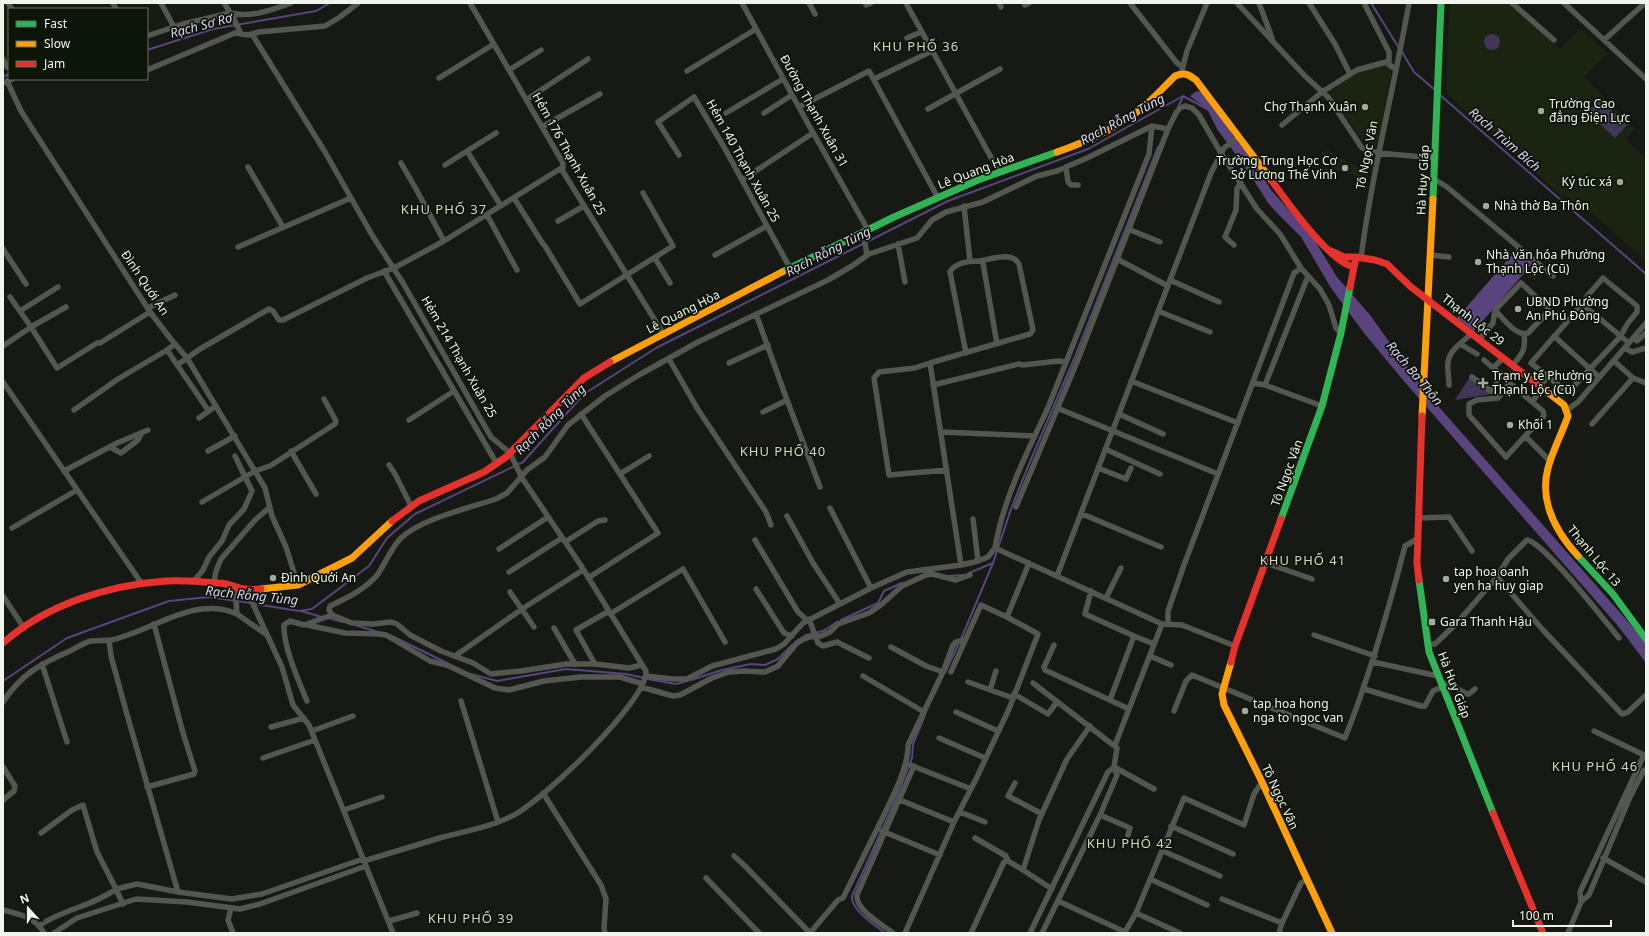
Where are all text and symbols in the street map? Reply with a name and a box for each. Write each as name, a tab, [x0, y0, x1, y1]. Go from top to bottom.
legend	[8, 8, 148, 80]
water label: Rạch Sơ Rơ	[168, 8, 236, 42]
text: Fast	[44, 15, 68, 32]
text: Slow	[44, 35, 71, 52]
district label: KHU PHỐ 36	[873, 37, 959, 55]
street label: Đường Thạnh Xuân 31	[776, 51, 853, 170]
text: Jam	[43, 55, 65, 72]
street label: Hẻm 176 Thạnh Xuân 25	[529, 89, 610, 218]
water label: Rạch Rỗng Tùng	[1077, 89, 1168, 149]
place label: Trường Cao đẳng Điện Lực	[1549, 95, 1631, 126]
street label: Hẻm 140 Thạnh Xuân 25	[703, 96, 784, 225]
place label: Chợ Thạnh Xuân	[1264, 98, 1357, 115]
marker: Chợ Thạnh Xuân	[1360, 102, 1370, 112]
water label: Rạch Trùm Bích	[1465, 103, 1545, 175]
marker: Trường Cao đẳng Điện Lực	[1536, 106, 1546, 116]
street label: Tô Ngọc Vân	[1351, 119, 1382, 191]
street label: Hà Huy Giáp	[1412, 144, 1433, 215]
street label: Lê Quang Hòa	[935, 148, 1016, 193]
place label: Trường Trung Học Cơ Sở Lương Thế Vinh	[1216, 152, 1338, 183]
marker: Trường Trung Học Cơ Sở Lương Thế Vinh	[1340, 163, 1350, 173]
place label: Ký túc xá	[1562, 173, 1612, 190]
marker: Ký túc xá	[1615, 177, 1625, 187]
place label: Nhà thờ Ba Thôn	[1494, 197, 1589, 214]
district label: KHU PHỐ 37	[401, 200, 487, 218]
marker: Nhà thờ Ba Thôn	[1481, 201, 1491, 211]
water label: Rạch Rỗng Tùng	[782, 222, 874, 280]
place label: Nhà văn hóa Phường Thạnh Lộc (Cũ)	[1486, 246, 1605, 277]
street label: Đình Quới An	[117, 247, 174, 319]
marker: Nhà văn hóa Phường Thạnh Lộc (Cũ)	[1473, 257, 1483, 267]
street label: Lê Quang Hòa	[643, 286, 722, 337]
street label: Thạnh Lộc 29	[1439, 290, 1508, 349]
street label: Hẻm 214 Thạnh Xuân 25	[418, 293, 501, 421]
place label: UBND Phường An Phú Đông	[1526, 293, 1609, 324]
marker: UBND Phường An Phú Đông	[1513, 304, 1523, 314]
water label: Rạch Ba Thôn	[1383, 337, 1447, 409]
place label: Trạm y tế Phường Thạnh Lộc (Cũ)	[1492, 367, 1592, 398]
marker: Trạm y tế Phường Thạnh Lộc (Cũ)	[1477, 377, 1489, 389]
water label: Rạch Rỗng Tùng	[511, 379, 590, 458]
place label: Khối 1	[1518, 416, 1553, 433]
marker: Khối 1	[1505, 420, 1515, 430]
street label: Tô Ngọc Vân	[1267, 437, 1306, 509]
district label: KHU PHỐ 40	[740, 442, 826, 460]
street label: Thạnh Lộc 13	[1564, 522, 1625, 590]
district label: KHU PHỐ 41	[1260, 551, 1346, 569]
place label: tap hoa oanh yen ha huy giap	[1454, 563, 1543, 594]
place label: Đình Quới An	[281, 569, 356, 586]
marker: Đình Quới An	[268, 573, 278, 583]
marker: tap hoa oanh yen ha huy giap	[1441, 574, 1451, 584]
water label: Rạch Rỗng Tùng	[205, 581, 300, 609]
place label: Gara Thanh Hậu	[1440, 613, 1532, 630]
marker: Gara Thanh Hậu	[1427, 617, 1437, 627]
street label: Hà Huy Giáp	[1434, 649, 1475, 721]
place label: tap hoa hong nga to ngoc van	[1253, 695, 1344, 726]
marker: tap hoa hong nga to ngoc van	[1240, 706, 1250, 716]
district label: KHU PHỐ 46	[1552, 757, 1638, 775]
street label: Tô Ngọc Vân	[1258, 761, 1303, 832]
district label: KHU PHỐ 42	[1087, 834, 1173, 852]
north arrow	[8, 888, 48, 928]
text: N	[17, 890, 31, 907]
scale bar	[1513, 902, 1611, 928]
text: 100 m	[1519, 907, 1554, 924]
district label: KHU PHỐ 39	[428, 909, 514, 927]

